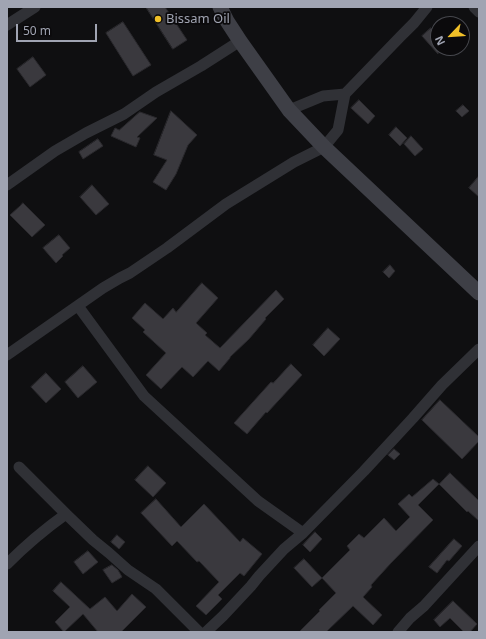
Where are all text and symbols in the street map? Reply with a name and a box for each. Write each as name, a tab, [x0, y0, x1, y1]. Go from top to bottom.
place label: Bissam Oil	[166, 11, 230, 27]
marker: Bissam Oil	[153, 14, 163, 24]
scale bar	[18, 16, 99, 42]
north arrow	[430, 16, 470, 56]
text: 50 m	[23, 22, 51, 39]
text: N	[431, 34, 448, 48]

